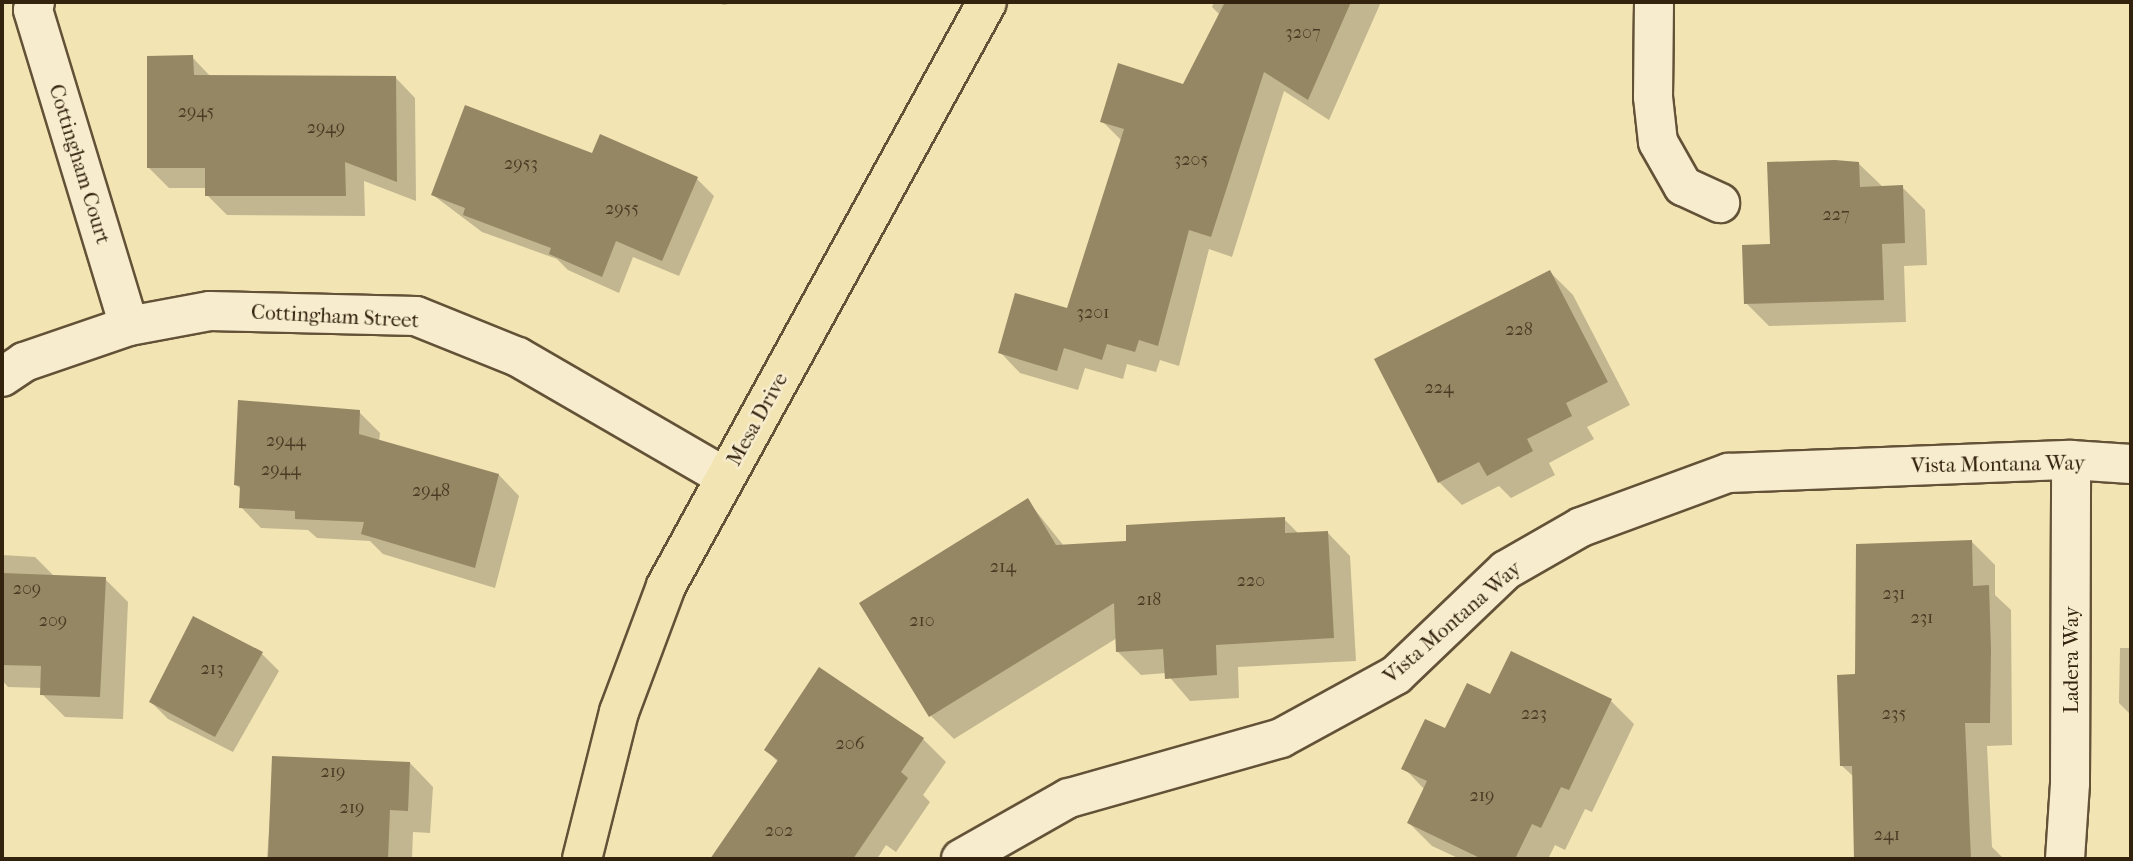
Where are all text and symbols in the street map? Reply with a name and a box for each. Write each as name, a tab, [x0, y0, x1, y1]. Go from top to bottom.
house number: 3207	[1285, 22, 1321, 44]
street label: Cottingham Court	[44, 81, 116, 247]
house number: 2945	[178, 101, 214, 123]
house number: 2949	[307, 117, 345, 139]
house number: 3205	[1174, 149, 1208, 171]
house number: 2953	[504, 153, 538, 175]
house number: 2955	[605, 198, 639, 220]
house number: 227	[1822, 204, 1850, 226]
street label: Cottingham Street	[250, 299, 420, 333]
house number: 3201	[1077, 302, 1109, 324]
house number: 228	[1505, 319, 1533, 341]
street label: Mesa Drive	[721, 368, 793, 470]
house number: 224	[1424, 377, 1454, 399]
house number: 2944	[266, 430, 306, 452]
street label: Vista Montana Way	[1911, 450, 2085, 478]
house number: 2944	[261, 459, 301, 481]
house number: 2948	[412, 480, 450, 502]
street label: Vista Montana Way	[1378, 555, 1526, 689]
house number: 214	[990, 556, 1016, 578]
house number: 220	[1237, 570, 1265, 592]
house number: 209	[13, 578, 41, 600]
house number: 231	[1882, 583, 1906, 605]
house number: 218	[1137, 589, 1161, 611]
street label: Ladera Way	[2058, 606, 2084, 714]
house number: 231	[1910, 607, 1934, 629]
house number: 209	[39, 610, 67, 632]
house number: 210	[909, 610, 935, 632]
house number: 213	[200, 658, 224, 680]
house number: 223	[1521, 703, 1547, 725]
house number: 235	[1882, 703, 1906, 725]
house number: 206	[836, 733, 864, 755]
house number: 219	[320, 761, 346, 783]
house number: 219	[1469, 785, 1495, 807]
house number: 219	[339, 797, 365, 819]
house number: 202	[765, 820, 793, 842]
house number: 241	[1874, 824, 1900, 846]

